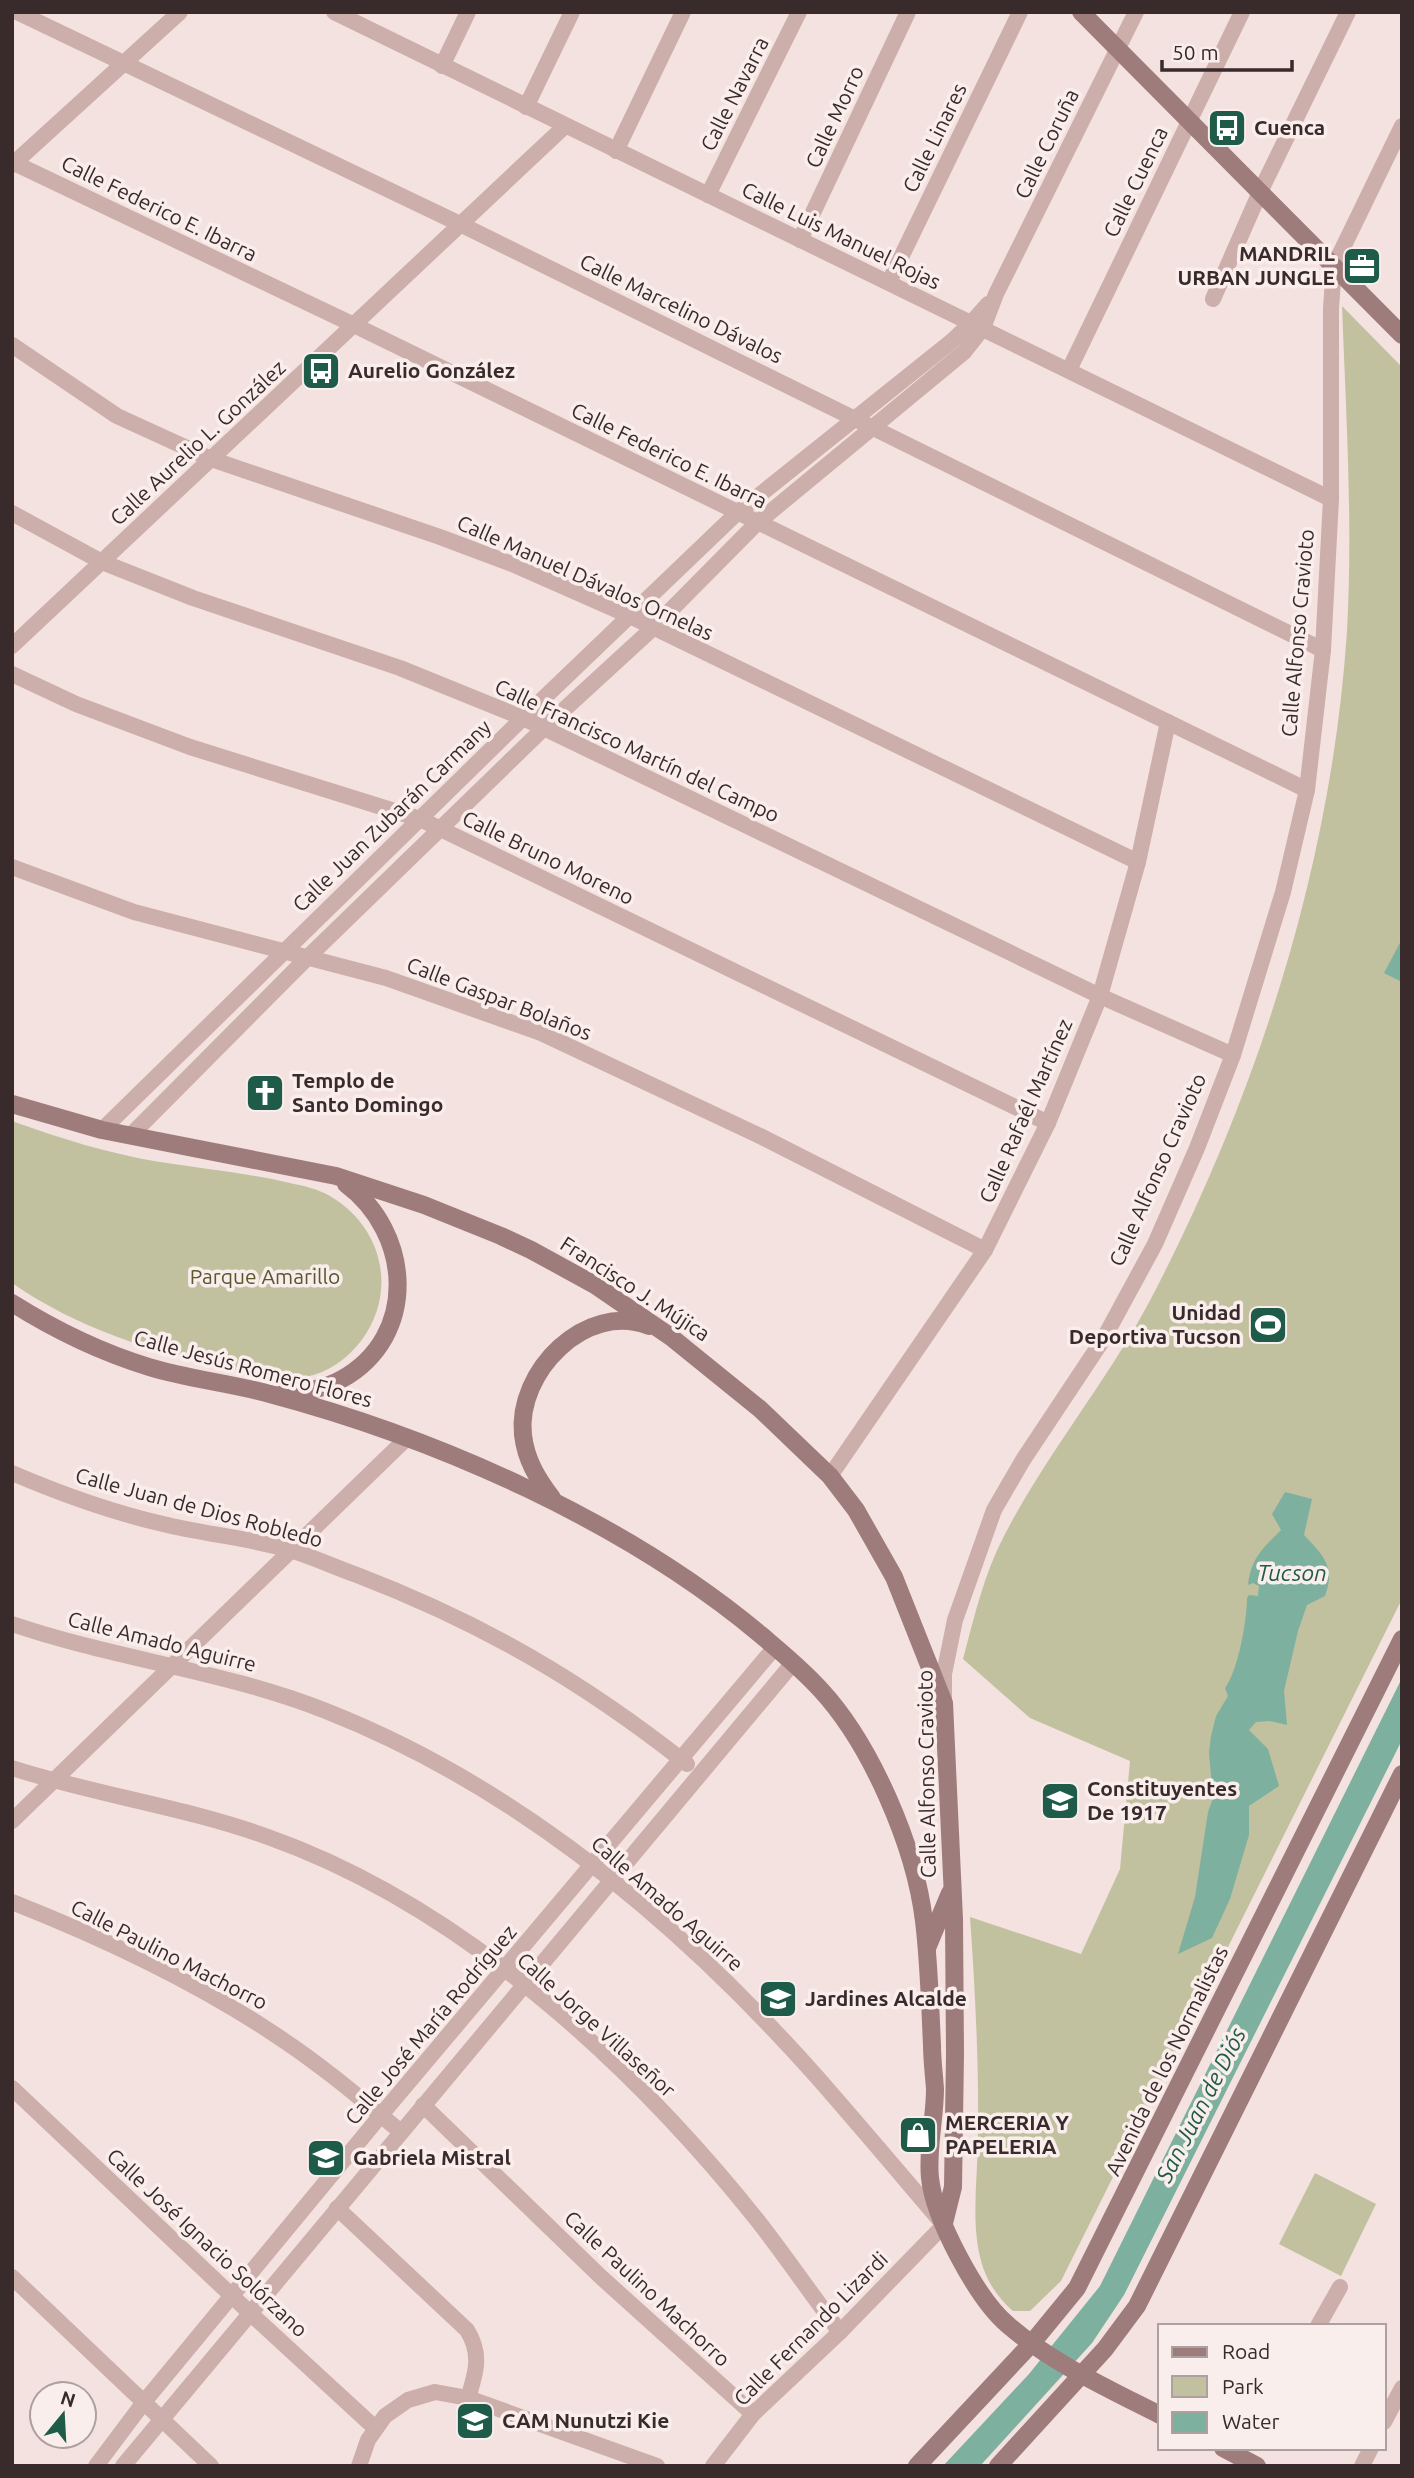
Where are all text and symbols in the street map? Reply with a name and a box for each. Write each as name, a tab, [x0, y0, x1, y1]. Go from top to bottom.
scale bar	[1162, 28, 1292, 72]
street label: Calle Navarra	[695, 33, 773, 154]
text: 50 m	[1172, 40, 1219, 64]
street label: Calle Morro	[800, 62, 868, 171]
street label: Calle Linares	[897, 79, 971, 196]
street label: Calle Coruña	[1009, 85, 1083, 202]
bus stop icon: Cuenca	[1206, 107, 1248, 149]
place label: Cuenca	[1254, 115, 1325, 139]
street label: Calle Cuenca	[1098, 122, 1172, 241]
street label: Calle Federico E. Ibarra	[58, 150, 261, 266]
street label: Calle Luis Manuel Rojas	[738, 177, 945, 294]
place label: MANDRIL URBAN JUNGLE	[1177, 241, 1335, 289]
office icon: MANDRIL URBAN JUNGLE	[1341, 245, 1383, 287]
street label: Calle Marcelino Dávalos	[576, 249, 787, 368]
bus stop icon: Aurelio González	[300, 350, 342, 392]
street label: Calle Aurelio L. González	[105, 355, 290, 530]
place label: Aurelio González	[348, 358, 515, 382]
street label: Calle Federico E. Ibarra	[568, 397, 771, 513]
street label: Calle Manuel Dávalos Ornelas	[454, 510, 717, 645]
street label: Calle Alfonso Cravioto	[1276, 528, 1318, 738]
street label: Calle Francisco Martín del Campo	[491, 673, 783, 827]
street label: Calle Juan Zubarán Carmany	[287, 714, 495, 916]
street label: Calle Bruno Moreno	[459, 805, 638, 909]
street label: Calle Gaspar Bolaños	[404, 952, 595, 1044]
street label: Calle Rafaél Martínez	[974, 1015, 1077, 1206]
place label: Templo de Santo Domingo	[292, 1068, 443, 1116]
street label: Calle Alfonso Cravioto	[1104, 1070, 1210, 1270]
church icon: Templo de Santo Domingo	[244, 1072, 286, 1114]
street label: Francisco J. Mújica	[556, 1231, 715, 1345]
park label: Parque Amarillo	[190, 1264, 340, 1288]
place label: Unidad Deportiva Tucson	[1069, 1300, 1241, 1348]
sports icon: Unidad Deportiva Tucson	[1247, 1304, 1289, 1346]
street label: Calle Jesús Romero Flores	[132, 1325, 375, 1411]
street label: Calle Juan de Dios Robledo	[73, 1462, 326, 1552]
water label: Tucson	[1257, 1560, 1327, 1585]
street label: Calle Amado Aguirre	[66, 1606, 259, 1676]
street label: Calle Alfonso Cravioto	[912, 1670, 940, 1878]
place label: Constituyentes De 1917	[1087, 1776, 1237, 1824]
school or university icon: Constituyentes De 1917	[1039, 1780, 1081, 1822]
street label: Calle Amado Aguirre	[587, 1831, 748, 1976]
street label: Calle Paulino Machorro	[67, 1894, 272, 2014]
street label: Calle José María Rodríguez	[340, 1920, 521, 2129]
street label: Avenida de los Normalistas	[1100, 1942, 1232, 2179]
street label: Calle Jorge Villaseñor	[513, 1947, 681, 2101]
school or university icon: Jardines Alcalde	[757, 1978, 799, 2020]
place label: Jardines Alcalde	[805, 1986, 967, 2010]
water label: San Juan de Diós	[1150, 2023, 1250, 2187]
place label: MERCERIA Y PAPELERIA	[945, 2110, 1069, 2158]
shop icon: MERCERIA Y PAPELERIA	[897, 2114, 939, 2156]
school or university icon: Gabriela Mistral	[305, 2137, 347, 2179]
street label: Calle José Ignacio Solórzano	[103, 2143, 313, 2341]
place label: Gabriela Mistral	[353, 2145, 511, 2169]
street label: Calle Paulino Machorro	[560, 2205, 735, 2371]
street label: Calle Fernando Lizardi	[728, 2246, 892, 2410]
legend	[1158, 2324, 1386, 2450]
text: Road	[1222, 2339, 1270, 2363]
text: Park	[1222, 2374, 1264, 2398]
north arrow	[28, 2380, 98, 2450]
text: N	[58, 2386, 78, 2411]
school or university icon: CAM Nunutzi Kie	[454, 2400, 496, 2442]
place label: CAM Nunutzi Kie	[502, 2408, 669, 2432]
text: Water	[1222, 2409, 1280, 2433]

